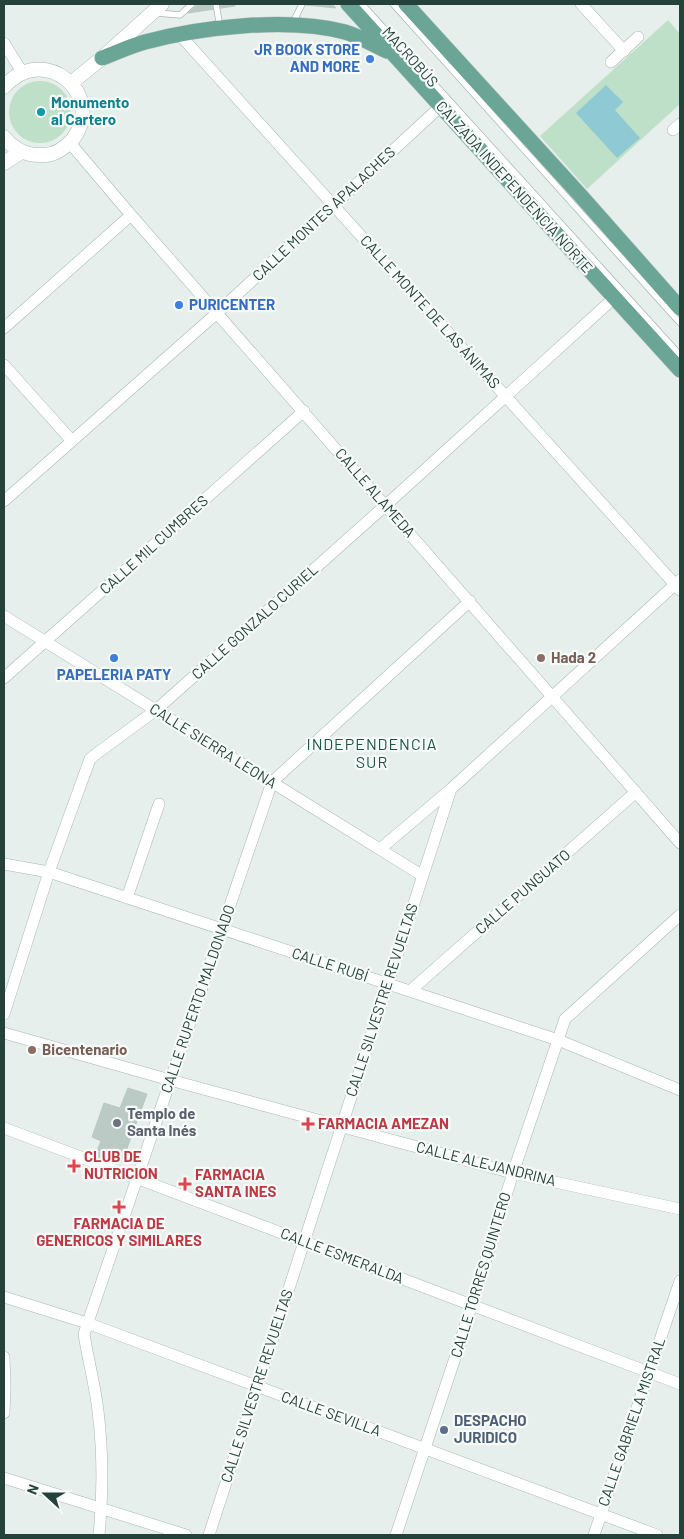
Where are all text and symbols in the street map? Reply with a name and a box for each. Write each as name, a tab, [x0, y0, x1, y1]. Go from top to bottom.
street label: MACROBÚS	[379, 22, 443, 90]
place label: JR BOOK STORE AND MORE	[254, 40, 360, 75]
marker: JR BOOK STORE AND MORE	[364, 53, 376, 65]
place label: Monumento al Cartero	[51, 93, 129, 128]
street label: CALZADA INDEPENDENCIA NORTE	[433, 97, 597, 276]
marker: Monumento al Cartero	[35, 106, 47, 118]
street label: CALLE MONTES APALACHES	[248, 142, 398, 284]
street label: CALLE MONTE DE LAS ÁNIMAS	[357, 231, 504, 392]
place label: PURICENTER	[189, 295, 275, 313]
marker: PURICENTER	[173, 299, 185, 311]
street label: CALLE ALAMEDA	[332, 444, 419, 541]
street label: CALLE MIL CUMBRES	[96, 491, 211, 598]
street label: CALLE GONZALO CURIEL	[188, 560, 321, 683]
place label: Hada 2	[551, 648, 596, 666]
marker: PAPELERIA PATY	[108, 652, 120, 664]
marker: Hada 2	[535, 652, 547, 664]
place label: PAPELERIA PATY	[57, 665, 171, 683]
street label: CALLE SIERRA LEONA	[147, 699, 280, 792]
district label: INDEPENDENCIA SUR	[306, 734, 438, 771]
street label: CALLE PUNGUATO	[471, 845, 574, 937]
street label: CALLE SILVESTRE REVUELTAS	[341, 901, 421, 1099]
street label: CALLE RUPERTO MALDONADO	[156, 902, 238, 1095]
street label: CALLE RUBÍ	[290, 943, 371, 985]
place label: Bicentenario	[42, 1040, 127, 1058]
marker: Bicentenario	[26, 1044, 38, 1056]
place label: Templo de Santa Inés	[127, 1104, 197, 1139]
place label: FARMACIA AMEZAN	[318, 1114, 449, 1132]
marker: Templo de Santa Inés	[111, 1117, 123, 1129]
marker: FARMACIA AMEZAN	[302, 1118, 314, 1130]
street label: CALLE ALEJANDRINA	[415, 1137, 558, 1189]
place label: CLUB DE NUTRICION	[84, 1147, 158, 1182]
marker: CLUB DE NUTRICION	[68, 1160, 80, 1172]
place label: FARMACIA SANTA INES	[195, 1165, 276, 1200]
marker: FARMACIA SANTA INES	[179, 1178, 191, 1190]
street label: CALLE TORRES QUINTERO	[446, 1190, 514, 1360]
marker: FARMACIA DE GENERICOS Y SIMILARES	[113, 1201, 125, 1213]
place label: FARMACIA DE GENERICOS Y SIMILARES	[36, 1214, 202, 1249]
street label: CALLE ESMERALDA	[278, 1223, 406, 1287]
street label: CALLE SILVESTRE REVUELTAS	[216, 1287, 296, 1485]
street label: CALLE GABRIELA MISTRAL	[594, 1335, 668, 1508]
street label: CALLE SEVILLA	[279, 1387, 384, 1439]
place label: DESPACHO JURIDICO	[454, 1411, 527, 1446]
marker: DESPACHO JURIDICO	[438, 1424, 450, 1436]
north arrow	[20, 1469, 70, 1519]
text: N	[23, 1482, 42, 1497]

